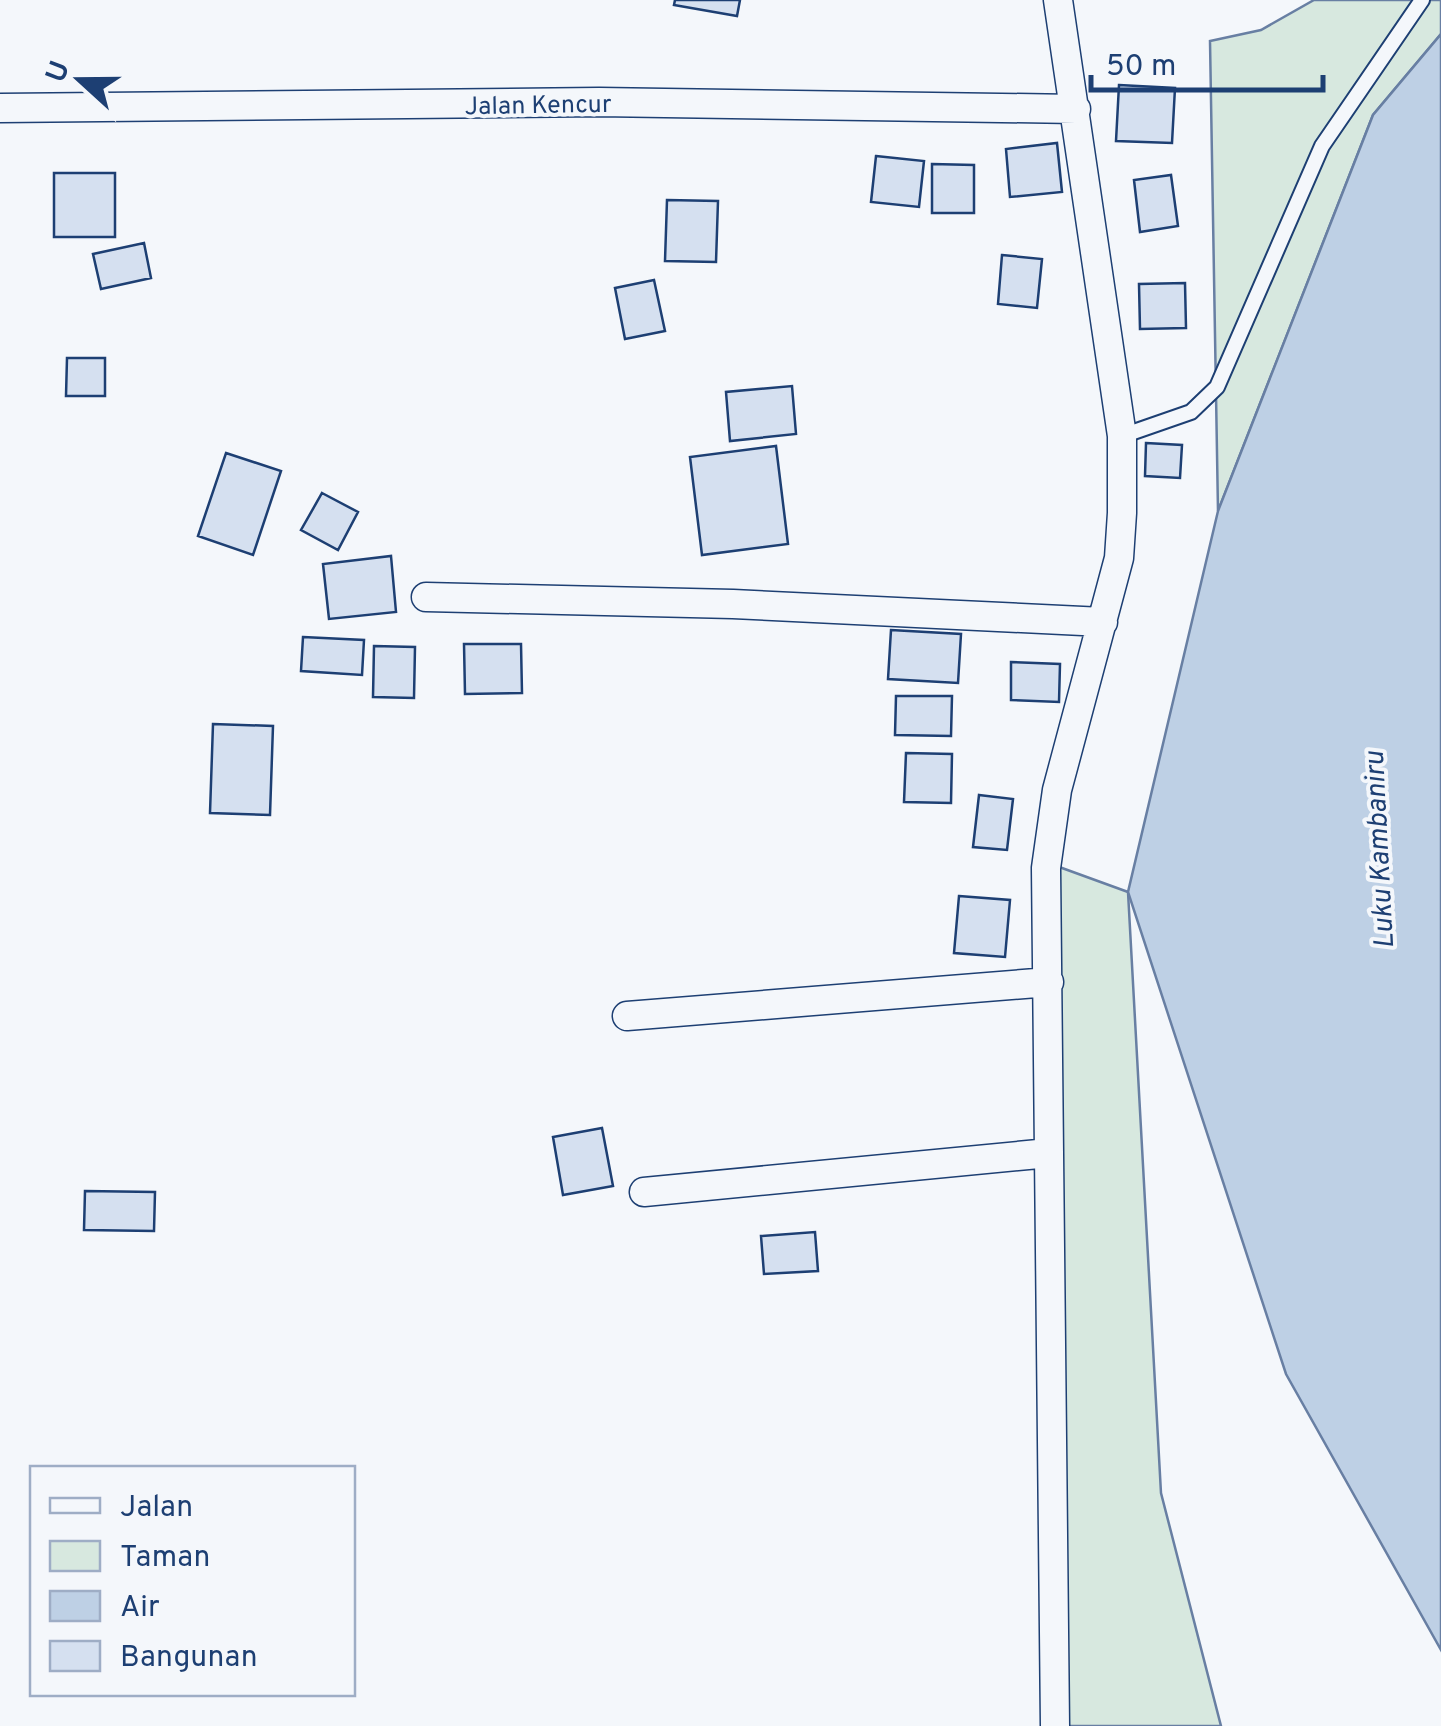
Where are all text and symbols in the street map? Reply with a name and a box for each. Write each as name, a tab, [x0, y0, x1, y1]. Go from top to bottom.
north arrow	[30, 30, 130, 130]
scale bar	[1091, 30, 1324, 92]
text: 50 m	[1106, 49, 1176, 86]
text: U	[39, 56, 80, 88]
street label: Jalan Kencur	[464, 90, 612, 124]
water label: Luku Kambaniru	[1358, 749, 1404, 950]
legend	[30, 1466, 355, 1696]
text: Jalan	[120, 1490, 193, 1527]
text: Taman	[120, 1540, 210, 1577]
text: Air	[120, 1590, 160, 1627]
text: Bangunan	[120, 1640, 258, 1677]

